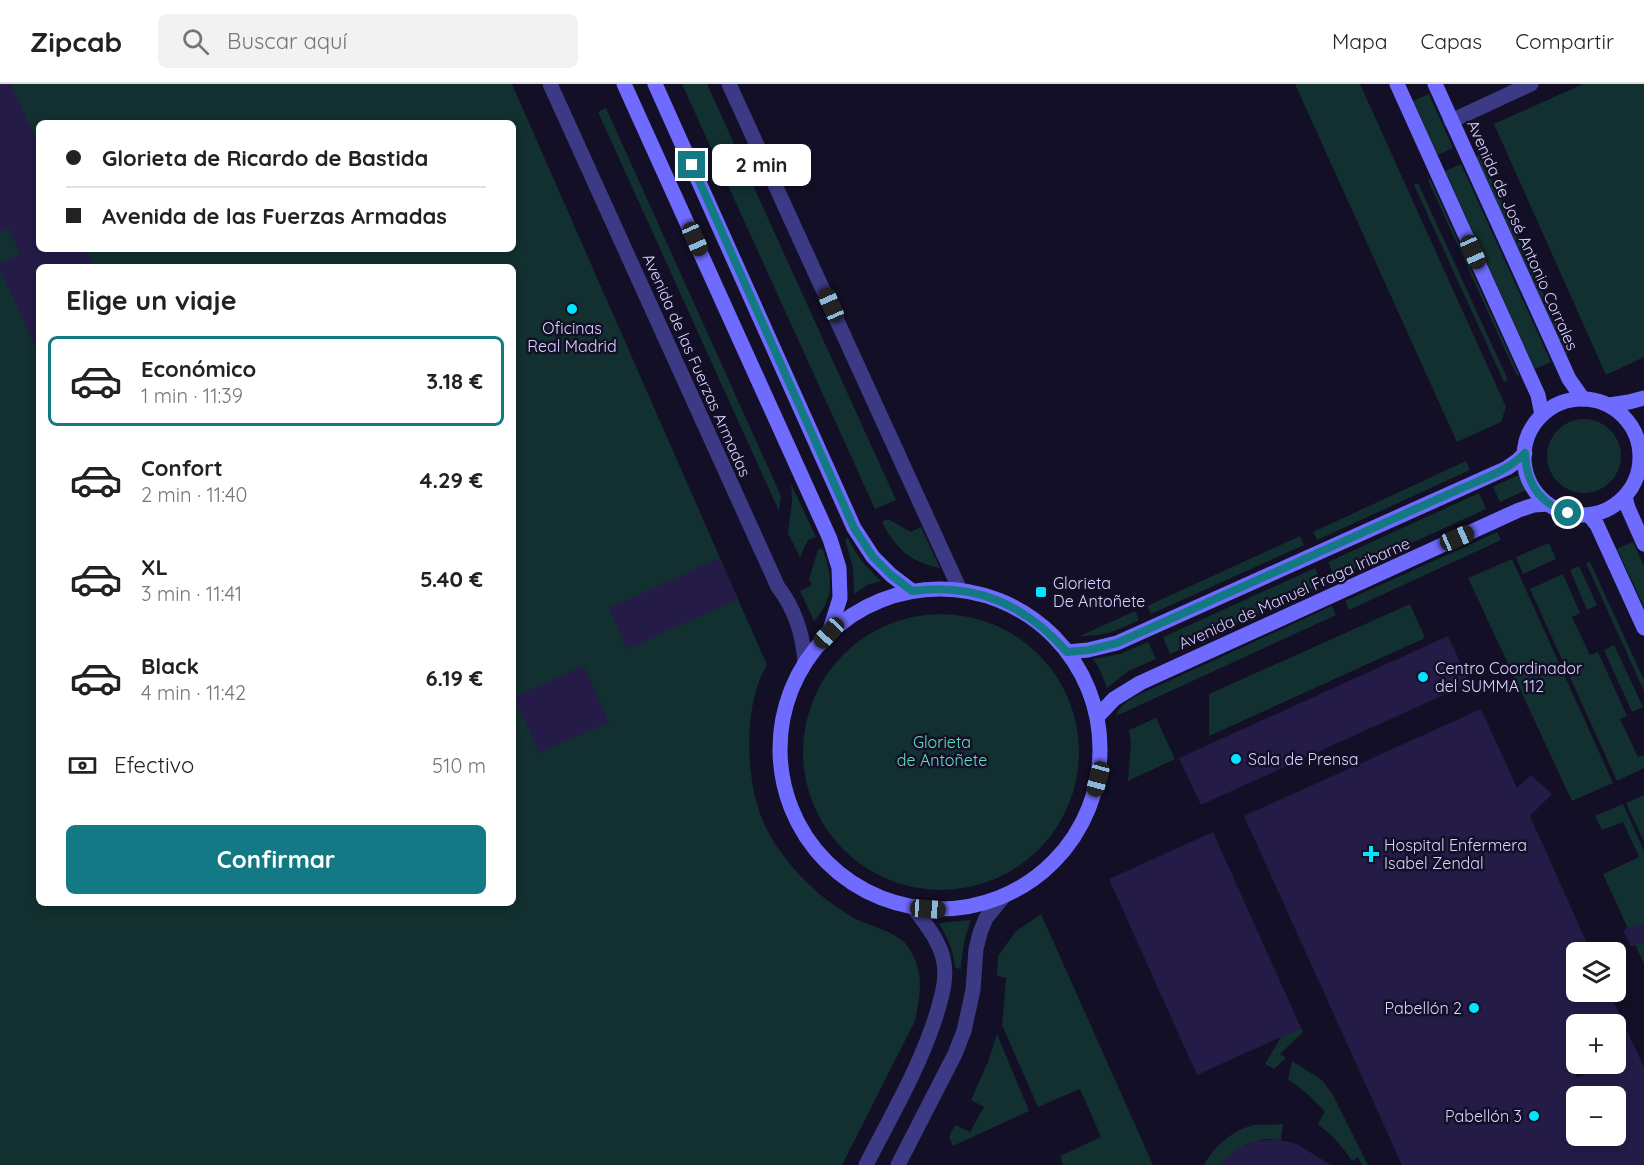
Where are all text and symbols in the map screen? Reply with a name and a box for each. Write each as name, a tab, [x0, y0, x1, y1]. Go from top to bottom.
search box	[158, 14, 578, 68]
text: Zipcab	[30, 24, 122, 59]
icon: search	[179, 25, 212, 58]
text: Buscar aquí	[227, 27, 347, 55]
text: Mapa	[1332, 28, 1387, 54]
text: Capas	[1420, 28, 1482, 54]
text: Compartir	[1515, 28, 1614, 54]
street label: Avenida de José Antonio Corrales	[1463, 117, 1583, 353]
text: Glorieta de Ricardo de Bastida	[102, 144, 428, 172]
callout: 2 min	[713, 144, 812, 186]
route end	[678, 151, 705, 178]
text: 2 min	[735, 152, 788, 177]
text: Avenida de las Fuerzas Armadas	[102, 202, 447, 230]
car	[679, 219, 711, 259]
car	[1457, 232, 1489, 272]
street label: Avenida de las Fuerzas Armadas	[639, 250, 755, 480]
text: Elige un viaje	[66, 283, 237, 317]
car	[815, 285, 847, 325]
marker: Oficinas Real Madrid	[565, 302, 579, 316]
place label: Oficinas Real Madrid	[527, 318, 617, 356]
icon: car	[69, 354, 123, 408]
text: Económico	[141, 355, 256, 383]
text: 3.18 €	[426, 367, 483, 395]
text: 1 min · 11:39	[141, 383, 243, 408]
icon: car	[69, 453, 123, 507]
text: Confort	[141, 454, 223, 482]
text: 4.29 €	[420, 466, 483, 494]
text: 2 min · 11:40	[141, 482, 247, 507]
route start	[1554, 499, 1581, 526]
car	[1437, 522, 1477, 554]
street label: Avenida de Manuel Fraga Iribarne	[1175, 533, 1413, 653]
icon: car	[69, 552, 123, 606]
text: XL	[141, 553, 168, 581]
text: 5.40 €	[420, 565, 483, 593]
place label: Glorieta De Antoñete	[1053, 573, 1145, 611]
text: 3 min · 11:41	[141, 581, 242, 606]
marker: Glorieta De Antoñete	[1034, 585, 1048, 599]
car	[810, 614, 848, 652]
icon: car	[69, 651, 123, 705]
text: Black	[141, 652, 199, 680]
place label: Centro Coordinador del SUMMA 112	[1435, 658, 1582, 696]
text: 6.19 €	[425, 664, 483, 692]
marker: Centro Coordinador del SUMMA 112	[1416, 670, 1430, 684]
text: 4 min · 11:42	[141, 680, 246, 705]
park label: Glorieta de Antoñete	[897, 732, 987, 770]
icon: cash	[66, 749, 99, 782]
place label: Sala de Prensa	[1248, 749, 1359, 769]
text: Efectivo	[114, 751, 194, 779]
marker: Sala de Prensa	[1229, 752, 1243, 766]
text: 510 m	[432, 753, 486, 778]
car	[1085, 759, 1111, 799]
button: Confirmar	[66, 825, 486, 894]
place label: Hospital Enfermera Isabel Zendal	[1384, 835, 1527, 873]
marker: Hospital Enfermera Isabel Zendal	[1362, 845, 1380, 863]
car	[909, 899, 947, 919]
map controls	[1566, 942, 1626, 1146]
button: layers	[1566, 942, 1626, 1002]
place label: Pabellón 2	[1385, 998, 1462, 1018]
marker: Pabellón 2	[1467, 1001, 1481, 1015]
button: +	[1566, 1014, 1626, 1074]
button: −	[1566, 1086, 1626, 1146]
place label: Pabellón 3	[1445, 1106, 1522, 1126]
marker: Pabellón 3	[1527, 1109, 1541, 1123]

